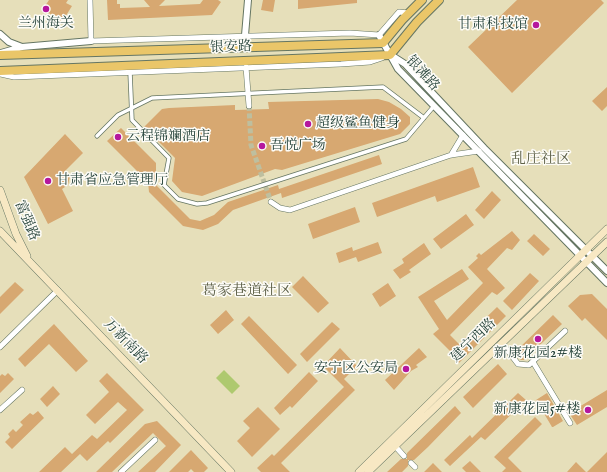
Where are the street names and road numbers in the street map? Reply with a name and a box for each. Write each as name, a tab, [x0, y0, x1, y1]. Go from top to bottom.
street label: 银安路	[210, 39, 252, 57]
street label: 银滩路	[402, 53, 442, 95]
street label: 富强路	[10, 198, 42, 244]
street label: 万新南路	[100, 316, 150, 368]
street label: 建宁西路	[448, 316, 500, 366]

